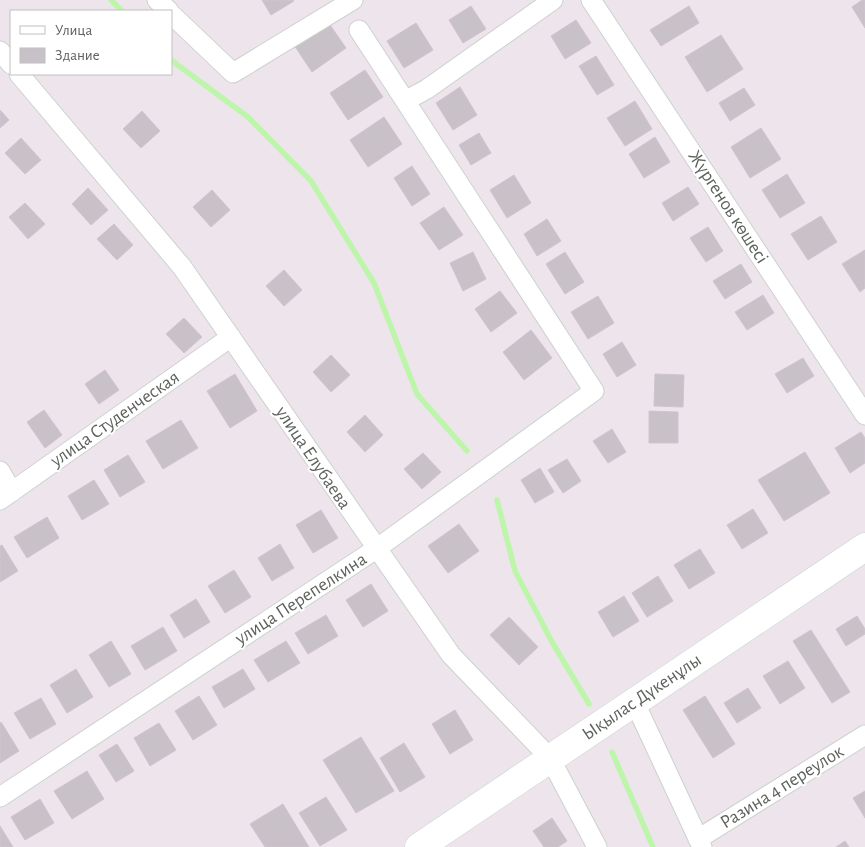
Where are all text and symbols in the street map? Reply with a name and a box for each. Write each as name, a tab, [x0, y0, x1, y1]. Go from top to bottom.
legend	[10, 10, 172, 75]
text: Улица	[55, 23, 92, 38]
text: Здание	[55, 48, 100, 63]
street label: Жүргенов көшесі	[684, 147, 772, 267]
street label: улица Студенческая	[46, 368, 183, 471]
street label: улица Елубаева	[271, 402, 354, 513]
street label: улица Перепелкина	[231, 549, 370, 649]
street label: Ықылас Дүкенұлы	[579, 650, 705, 744]
street label: Разина 4 переулок	[717, 741, 847, 832]

